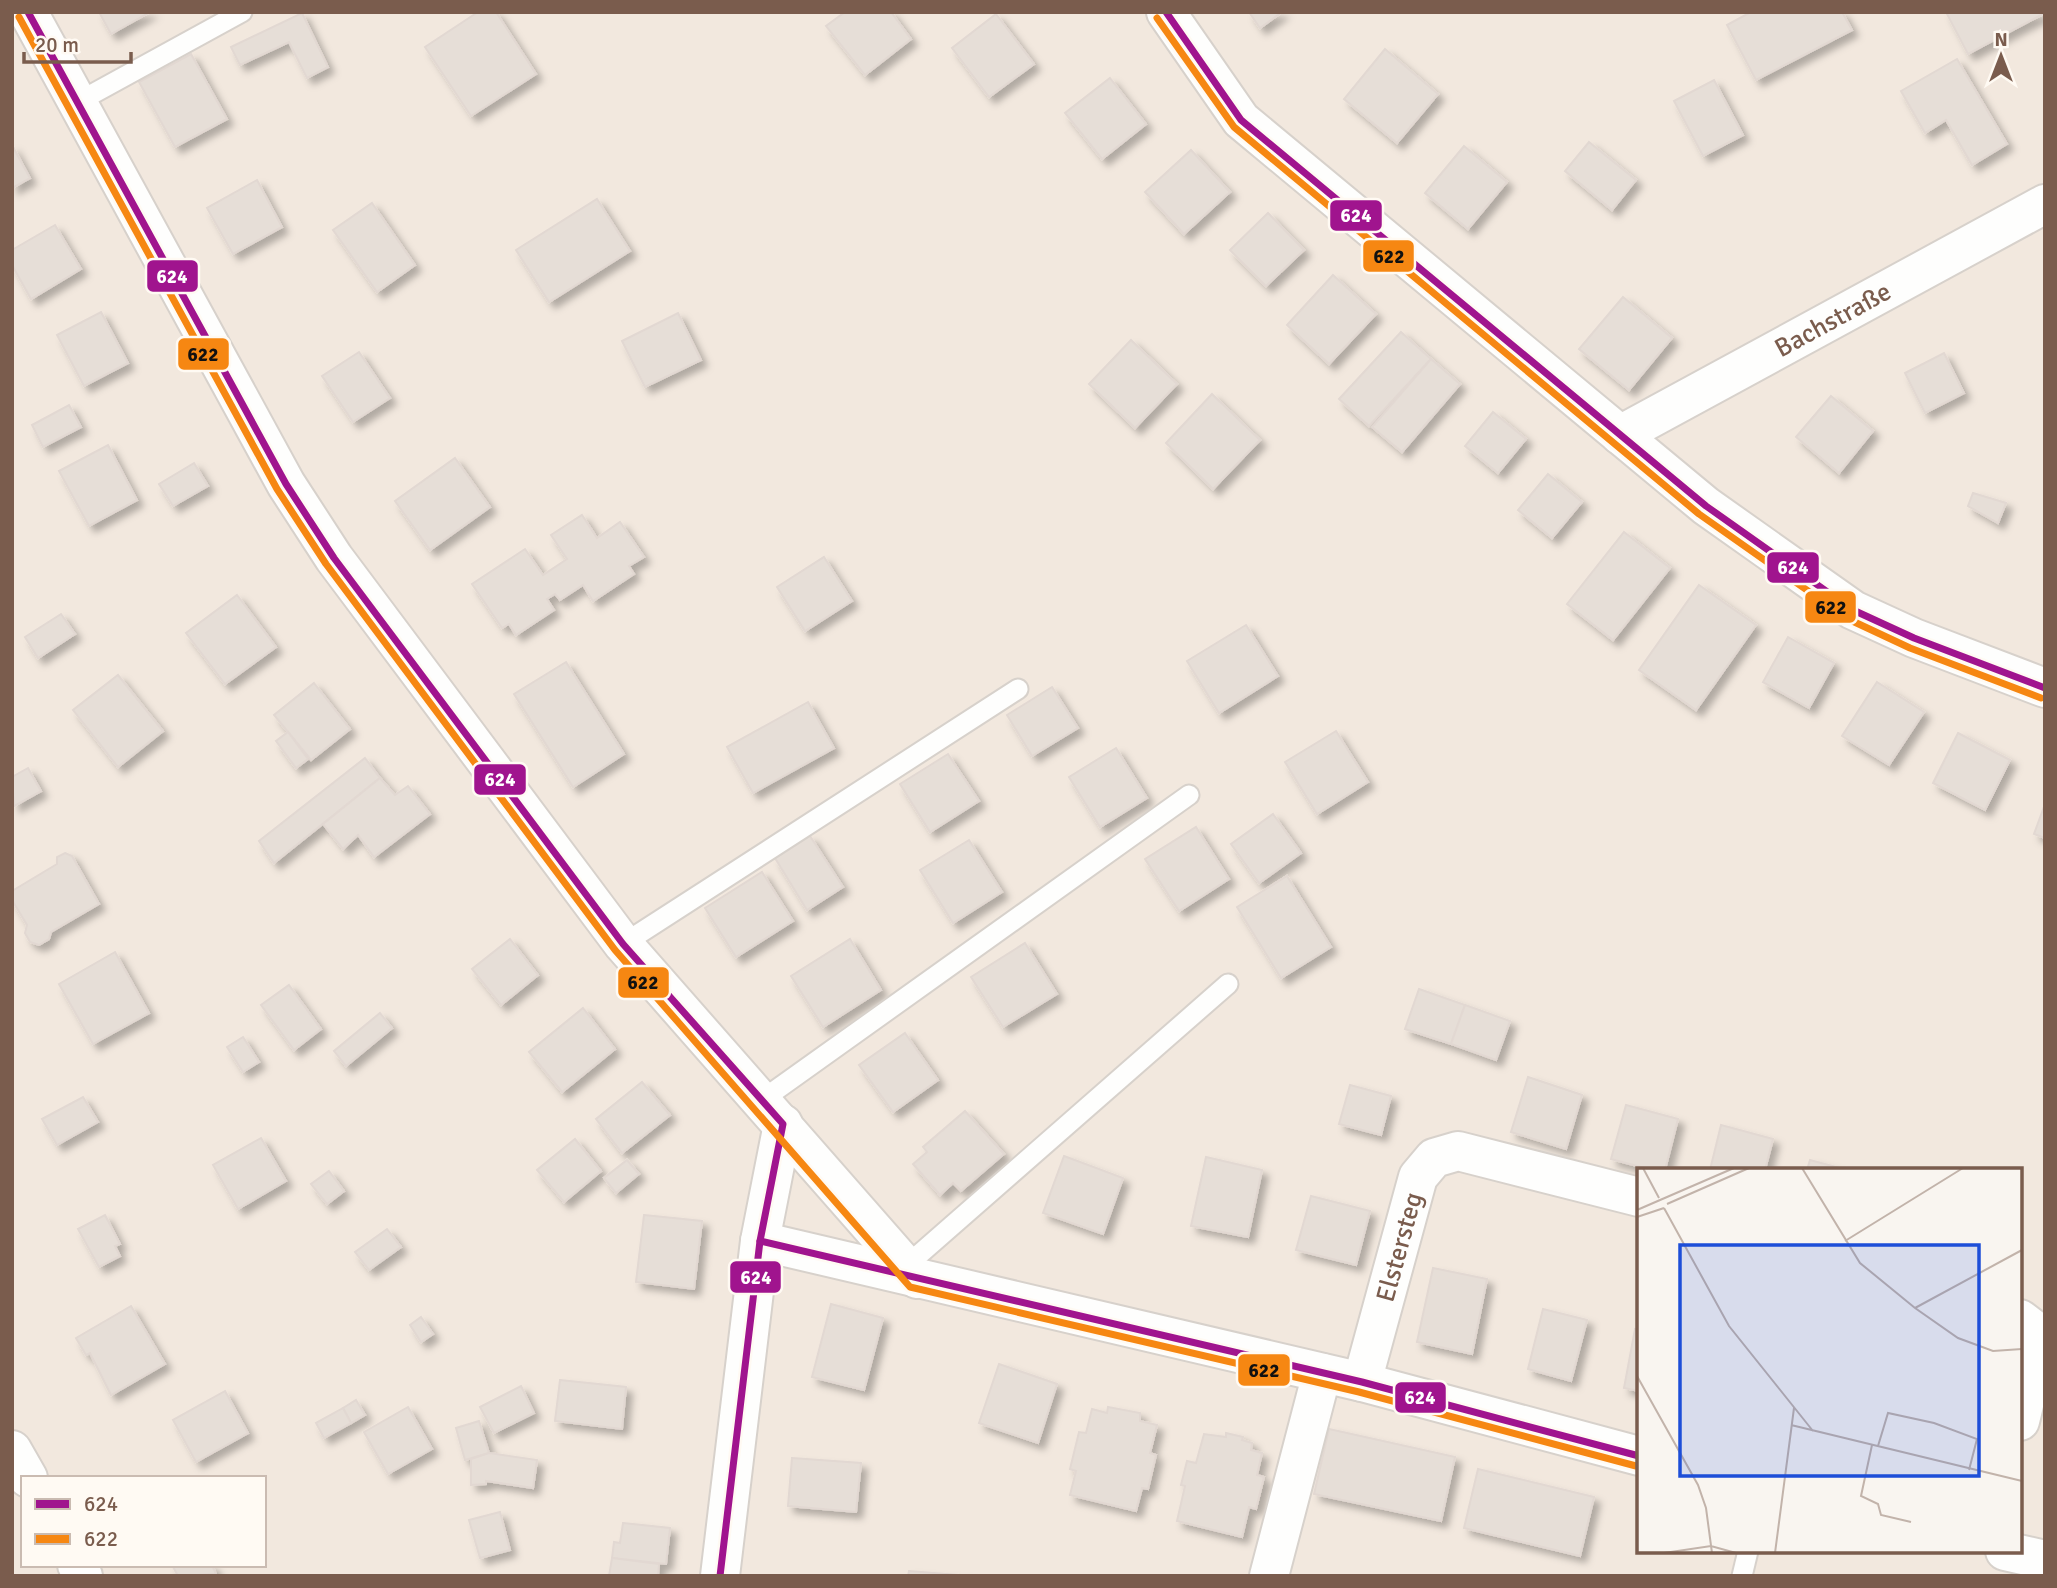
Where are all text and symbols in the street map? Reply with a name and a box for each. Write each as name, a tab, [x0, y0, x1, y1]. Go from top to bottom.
scale bar	[24, 21, 131, 65]
north arrow	[1966, 21, 2036, 91]
text: N	[1994, 28, 2008, 52]
text: 20 m	[35, 32, 79, 58]
line badge: 624	[1329, 199, 1383, 232]
text: 624	[1341, 204, 1371, 228]
line badge: 622	[1362, 239, 1415, 273]
text: 622	[1374, 245, 1404, 269]
line badge: 624	[146, 259, 199, 293]
text: 624	[157, 265, 187, 289]
street label: Bachstraße	[1769, 276, 1897, 365]
line badge: 622	[177, 337, 230, 371]
text: 622	[188, 343, 218, 367]
line badge: 624	[1766, 551, 1820, 584]
text: 624	[1778, 556, 1808, 580]
line badge: 622	[1804, 590, 1857, 624]
text: 622	[1816, 596, 1846, 620]
line badge: 624	[473, 763, 527, 796]
text: 624	[485, 768, 515, 792]
line badge: 622	[617, 966, 670, 999]
text: 622	[628, 971, 658, 995]
inset map	[1637, 1168, 2022, 1553]
street label: Elstersteg	[1370, 1189, 1430, 1306]
line badge: 624	[729, 1260, 782, 1294]
text: 624	[741, 1266, 771, 1290]
line badge: 622	[1237, 1353, 1291, 1387]
text: 622	[1249, 1359, 1279, 1383]
line badge: 624	[1394, 1381, 1447, 1414]
text: 624	[1405, 1386, 1435, 1410]
legend	[21, 1476, 266, 1567]
text: 624	[84, 1491, 118, 1517]
text: 622	[84, 1526, 118, 1552]

